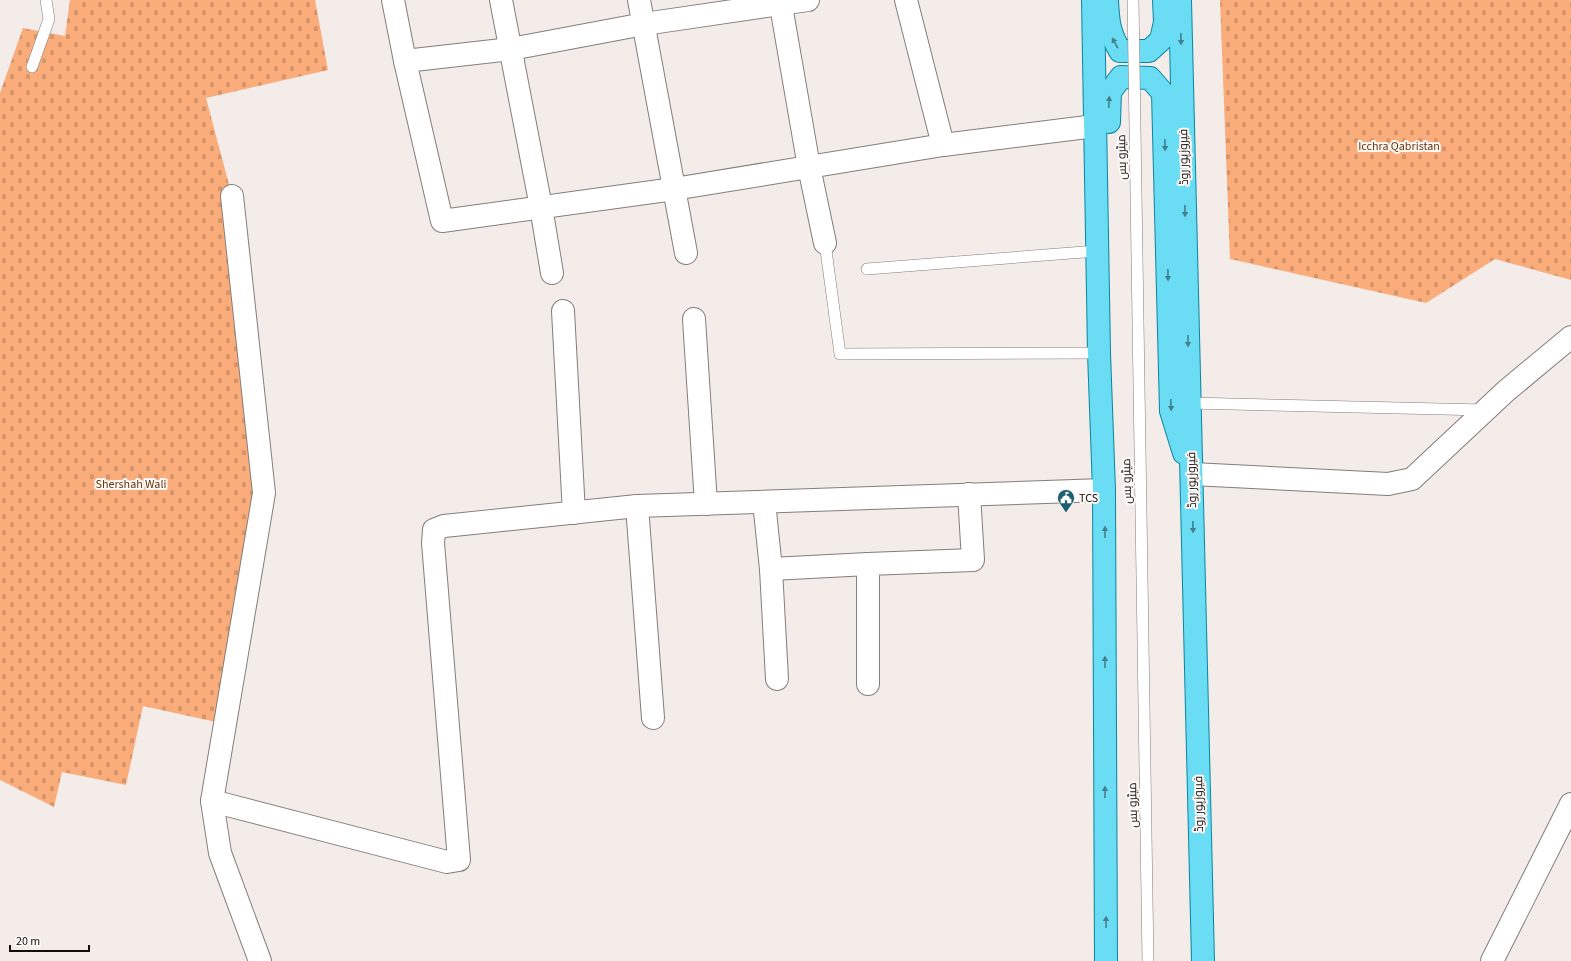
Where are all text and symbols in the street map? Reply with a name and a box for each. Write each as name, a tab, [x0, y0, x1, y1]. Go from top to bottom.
one-way arrow	[1178, 33, 1184, 46]
one-way arrow	[1112, 37, 1119, 48]
one-way arrow	[1106, 95, 1112, 108]
street label: فیروزپور روڈ	[1175, 129, 1193, 185]
street label: میٹرو بس	[1113, 134, 1131, 180]
park label: Icchra Qabristan	[1358, 138, 1440, 155]
one-way arrow	[1162, 139, 1168, 152]
one-way arrow	[1182, 205, 1188, 218]
one-way arrow	[1165, 269, 1171, 282]
one-way arrow	[1185, 335, 1191, 348]
one-way arrow	[1167, 399, 1174, 411]
street label: فیروزپور روڈ	[1183, 452, 1201, 508]
street label: میٹرو بس	[1118, 458, 1136, 504]
park label: Shershah Wali	[96, 476, 166, 493]
public building icon: TCS	[1056, 488, 1076, 513]
place label: TCS	[1079, 490, 1098, 507]
one-way arrow	[1190, 521, 1196, 534]
one-way arrow	[1102, 525, 1108, 538]
one-way arrow	[1102, 655, 1108, 668]
street label: فیروزپور روڈ	[1190, 776, 1208, 832]
street label: میٹرو بس	[1124, 782, 1142, 828]
one-way arrow	[1102, 786, 1109, 798]
one-way arrow	[1103, 915, 1109, 928]
scale bar	[10, 927, 89, 953]
text: 20 m	[16, 933, 40, 950]

